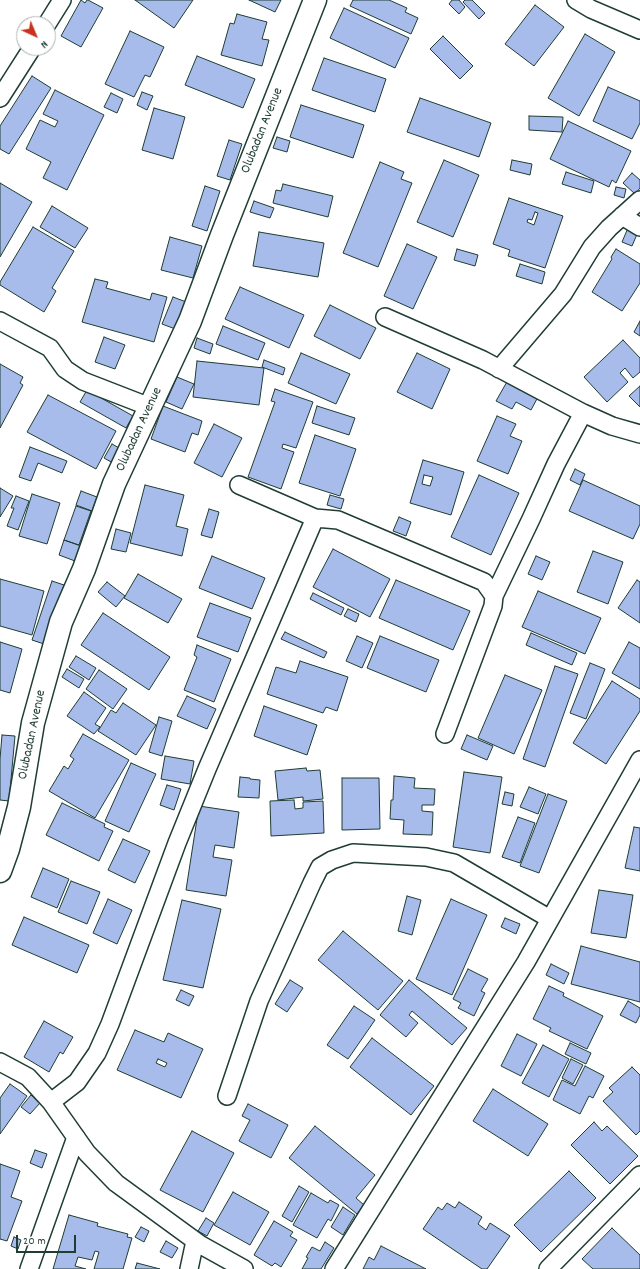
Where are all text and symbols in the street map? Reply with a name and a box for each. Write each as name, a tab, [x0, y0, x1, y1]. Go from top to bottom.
north arrow	[16, 16, 56, 56]
text: N	[36, 36, 51, 52]
street label: Olubadan Avenue	[238, 86, 288, 176]
street label: Olubadan Avenue	[113, 385, 167, 475]
street label: Olubadan Avenue	[15, 689, 51, 781]
scale bar	[18, 1227, 78, 1253]
text: 20 m	[23, 1233, 46, 1250]

